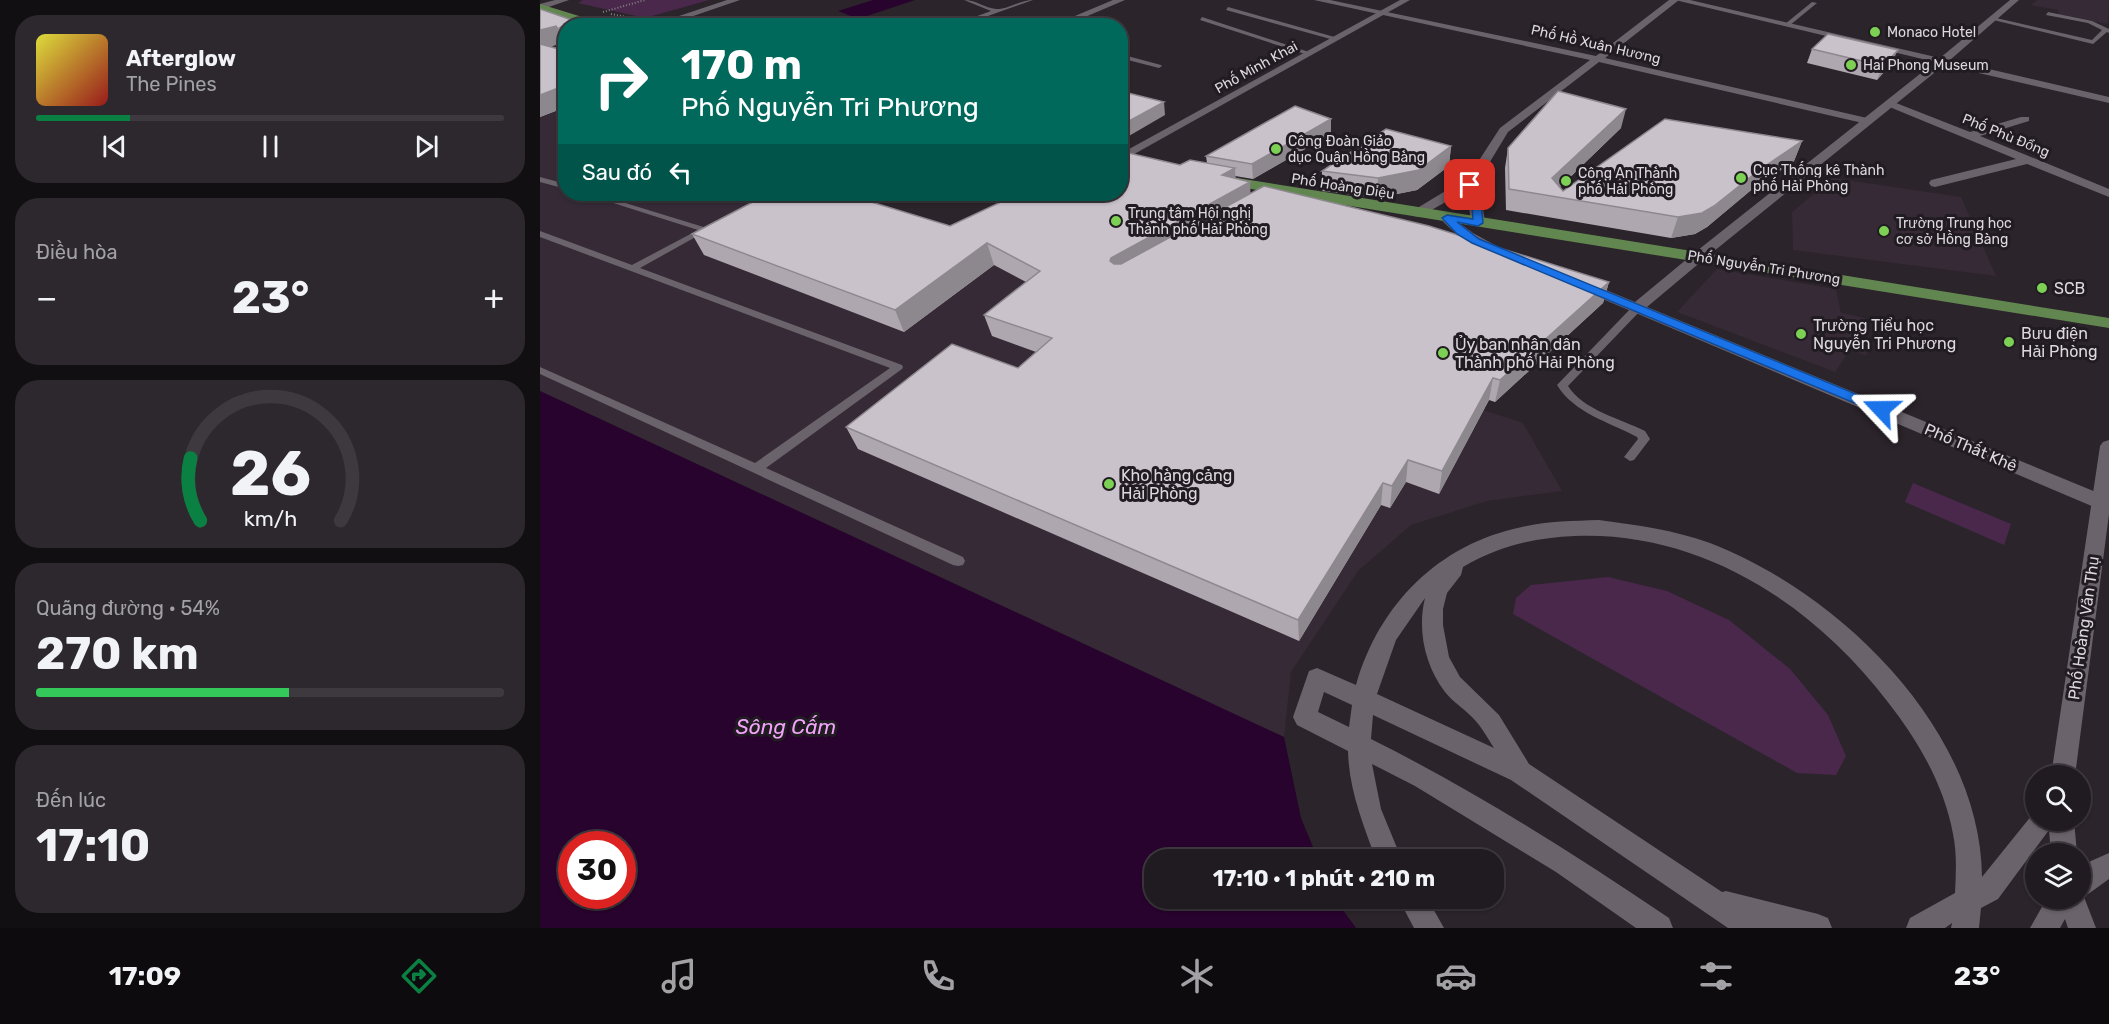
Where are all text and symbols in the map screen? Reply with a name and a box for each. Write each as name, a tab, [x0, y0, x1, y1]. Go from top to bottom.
street label: Phố Hồ Xuân Hương	[1529, 20, 1663, 68]
place label: Monaco Hotel	[1887, 24, 1976, 41]
marker: Monaco Hotel	[1868, 25, 1882, 39]
street label: Phố Minh Khai	[1211, 37, 1301, 97]
text: 170 m	[681, 40, 802, 90]
icon: right	[582, 42, 660, 120]
text: Afterglow	[126, 45, 236, 72]
place label: Hai Phong Museum	[1863, 57, 1989, 74]
marker: Hai Phong Museum	[1844, 58, 1858, 72]
text: The Pines	[126, 72, 217, 96]
text: Phố Nguyễn Tri Phương	[681, 91, 979, 123]
street label: Phố Phù Đổng	[1960, 109, 2052, 161]
icon: previous	[98, 130, 131, 163]
icon: pause	[254, 130, 287, 163]
icon: next	[410, 130, 443, 163]
place label: Công Đoàn Giáo dục Quận Hồng Bàng	[1288, 133, 1425, 166]
marker: Công Đoàn Giáo dục Quận Hồng Bàng	[1269, 142, 1283, 156]
icon: left	[664, 156, 697, 189]
text: Sau đó	[582, 159, 652, 186]
pin	[1444, 159, 1495, 210]
place label: Cục Thống kê Thành phố Hải Phòng	[1753, 161, 1884, 195]
place label: Công An Thành phố Hải Phòng	[1578, 165, 1677, 198]
icon: arrive	[1453, 168, 1486, 201]
street label: Phố Hoàng Diệu	[1290, 169, 1396, 203]
marker: Cục Thống kê Thành phố Hải Phòng	[1734, 171, 1748, 185]
marker: Công An Thành phố Hải Phòng	[1559, 174, 1573, 188]
place label: Trung tâm Hội nghị Thành phố Hải Phòng	[1128, 205, 1268, 238]
marker: Trung tâm Hội nghị Thành phố Hải Phòng	[1109, 214, 1123, 228]
place label: Trường Trung học cơ sở Hồng Bàng	[1896, 215, 2012, 248]
marker: Trường Trung học cơ sở Hồng Bàng	[1877, 224, 1891, 238]
text: Điều hòa	[36, 240, 118, 264]
street label: Phố Nguyễn Tri Phương	[1686, 246, 1842, 288]
text: 23°	[232, 271, 309, 324]
text: −	[36, 278, 57, 317]
text: +	[483, 278, 504, 317]
place label: SCB	[2054, 279, 2085, 298]
marker: SCB	[2035, 281, 2049, 295]
place label: Trường Tiểu học Nguyễn Tri Phương	[1813, 316, 1956, 353]
place label: Bưu điện Hải Phòng	[2021, 324, 2098, 361]
marker: Trường Tiểu học Nguyễn Tri Phương	[1794, 327, 1808, 341]
place label: Ủy ban nhân dân Thành phố Hải Phòng	[1455, 335, 1615, 372]
marker: Bưu điện Hải Phòng	[2002, 335, 2016, 349]
marker: Ủy ban nhân dân Thành phố Hải Phòng	[1436, 346, 1450, 360]
position arrow	[1849, 377, 1913, 441]
street label: Phố Thất Khê	[1922, 418, 2021, 475]
text: 26	[229, 437, 311, 511]
place label: Kho hàng cảng Hải Phòng	[1121, 466, 1232, 503]
marker: Kho hàng cảng Hải Phòng	[1102, 477, 1116, 491]
text: km/h	[243, 506, 297, 531]
street label: Phố Hoàng Văn Thụ	[2063, 555, 2103, 701]
text: Quãng đường · 54%	[36, 596, 220, 620]
text: 270 km	[36, 627, 199, 680]
water label: Sông Cấm	[736, 714, 836, 739]
map controls	[2025, 765, 2091, 909]
button: search	[2025, 765, 2091, 831]
text: Đến lúc	[36, 788, 106, 812]
text: 17:10	[36, 819, 150, 872]
speed limit sign: 30	[558, 831, 636, 909]
button: layers	[2025, 843, 2091, 909]
text: 17:10 · 1 phút · 210 m	[1213, 865, 1435, 892]
icon: directions	[398, 955, 440, 997]
icon: music	[658, 955, 700, 997]
icon: phone	[917, 955, 959, 997]
icon: climate	[1176, 955, 1218, 997]
icon: car	[1435, 955, 1477, 997]
icon: filters	[1695, 955, 1737, 997]
text: 17:09	[109, 960, 181, 992]
text: 23°	[1954, 960, 2000, 992]

